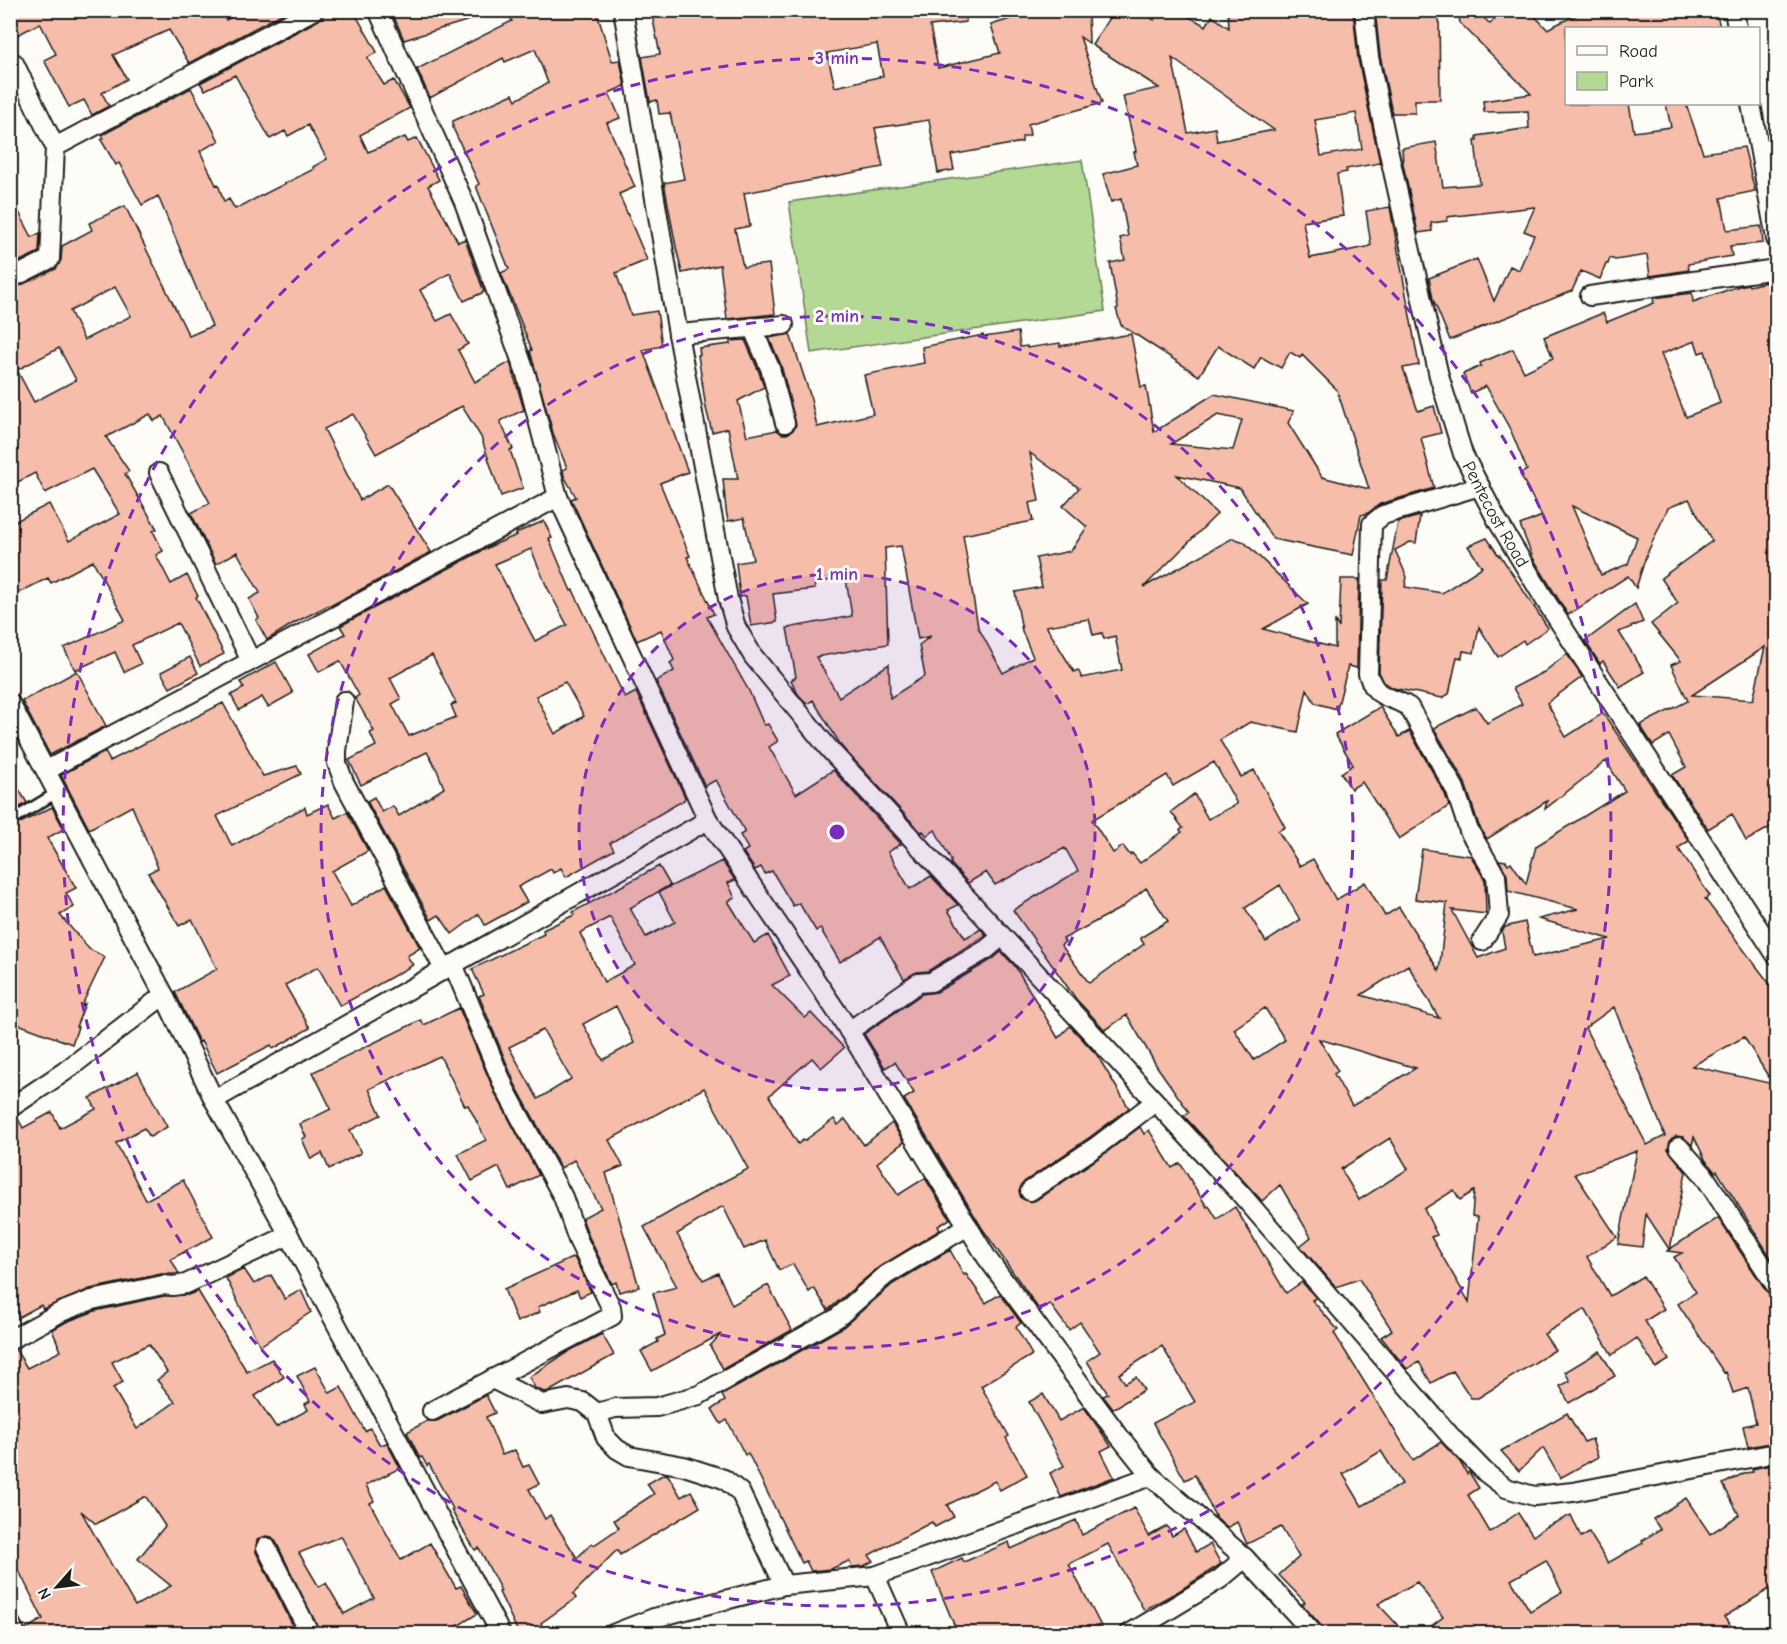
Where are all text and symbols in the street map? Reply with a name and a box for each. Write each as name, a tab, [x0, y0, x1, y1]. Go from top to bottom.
legend	[1565, 27, 1760, 105]
text: Road	[1619, 41, 1658, 62]
text: 3 min	[815, 48, 859, 69]
text: Park	[1619, 71, 1654, 92]
text: 2 min	[815, 306, 859, 327]
street label: Pentecost Road	[1458, 458, 1533, 571]
text: 1 min	[816, 564, 858, 585]
centre of rings	[827, 822, 847, 842]
north arrow	[27, 1557, 87, 1617]
text: N	[34, 1585, 55, 1602]

